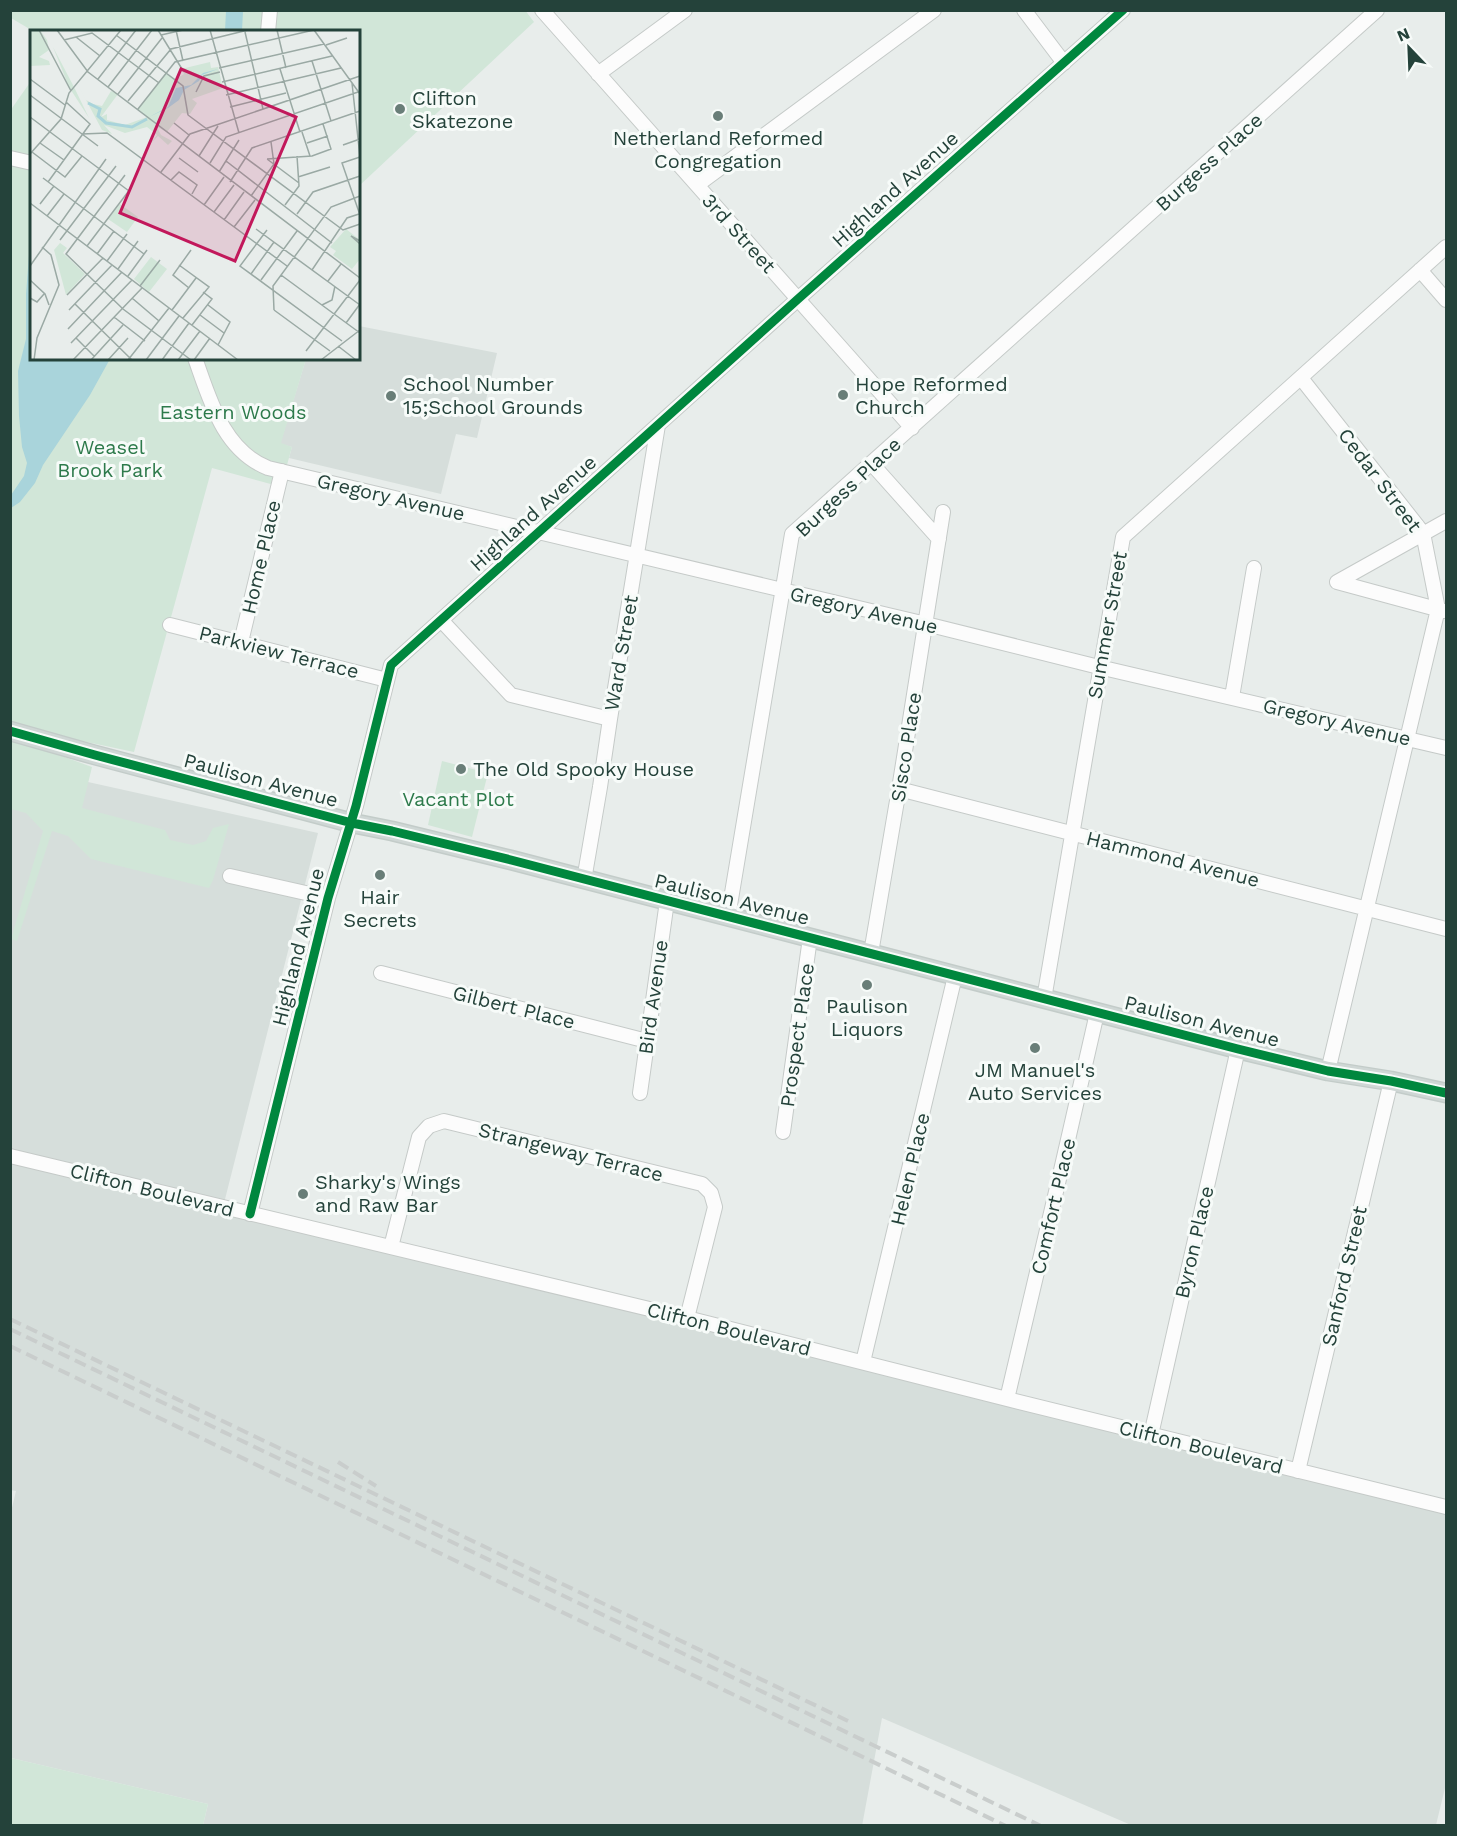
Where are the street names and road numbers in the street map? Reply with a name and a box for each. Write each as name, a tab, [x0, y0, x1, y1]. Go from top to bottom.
street label: Burgess Place	[1151, 108, 1267, 216]
street label: Highland Avenue	[827, 126, 963, 252]
street label: 3rd Street	[697, 188, 781, 278]
street label: Cedar Street	[1333, 423, 1427, 537]
street label: Burgess Place	[790, 432, 906, 542]
street label: Highland Avenue	[465, 450, 601, 576]
street label: Gregory Avenue	[315, 468, 467, 526]
street label: Home Place	[236, 498, 286, 616]
street label: Summer Street	[1082, 549, 1132, 701]
street label: Gregory Avenue	[788, 581, 940, 639]
street label: Ward Street	[599, 593, 643, 713]
street label: Parkview Terrace	[196, 621, 362, 683]
street label: Sisco Place	[885, 690, 927, 804]
street label: Gregory Avenue	[1261, 693, 1413, 751]
street label: Paulison Avenue	[181, 748, 341, 812]
street label: Hammond Avenue	[1084, 826, 1262, 892]
street label: Highland Avenue	[267, 865, 329, 1029]
street label: Paulison Avenue	[652, 868, 812, 930]
street label: Bird Avenue	[633, 938, 673, 1056]
street label: Prospect Place	[775, 961, 819, 1109]
street label: Gilbert Place	[450, 980, 578, 1034]
street label: Paulison Avenue	[1122, 990, 1282, 1052]
street label: Helen Place	[885, 1110, 935, 1228]
street label: Strangeway Terrace	[476, 1117, 666, 1187]
street label: Comfort Place	[1026, 1135, 1080, 1277]
street label: Clifton Boulevard	[67, 1158, 237, 1222]
street label: Byron Place	[1169, 1183, 1219, 1301]
street label: Sanford Street	[1316, 1203, 1372, 1348]
street label: Clifton Boulevard	[644, 1297, 814, 1361]
street label: Clifton Boulevard	[1116, 1415, 1286, 1479]

